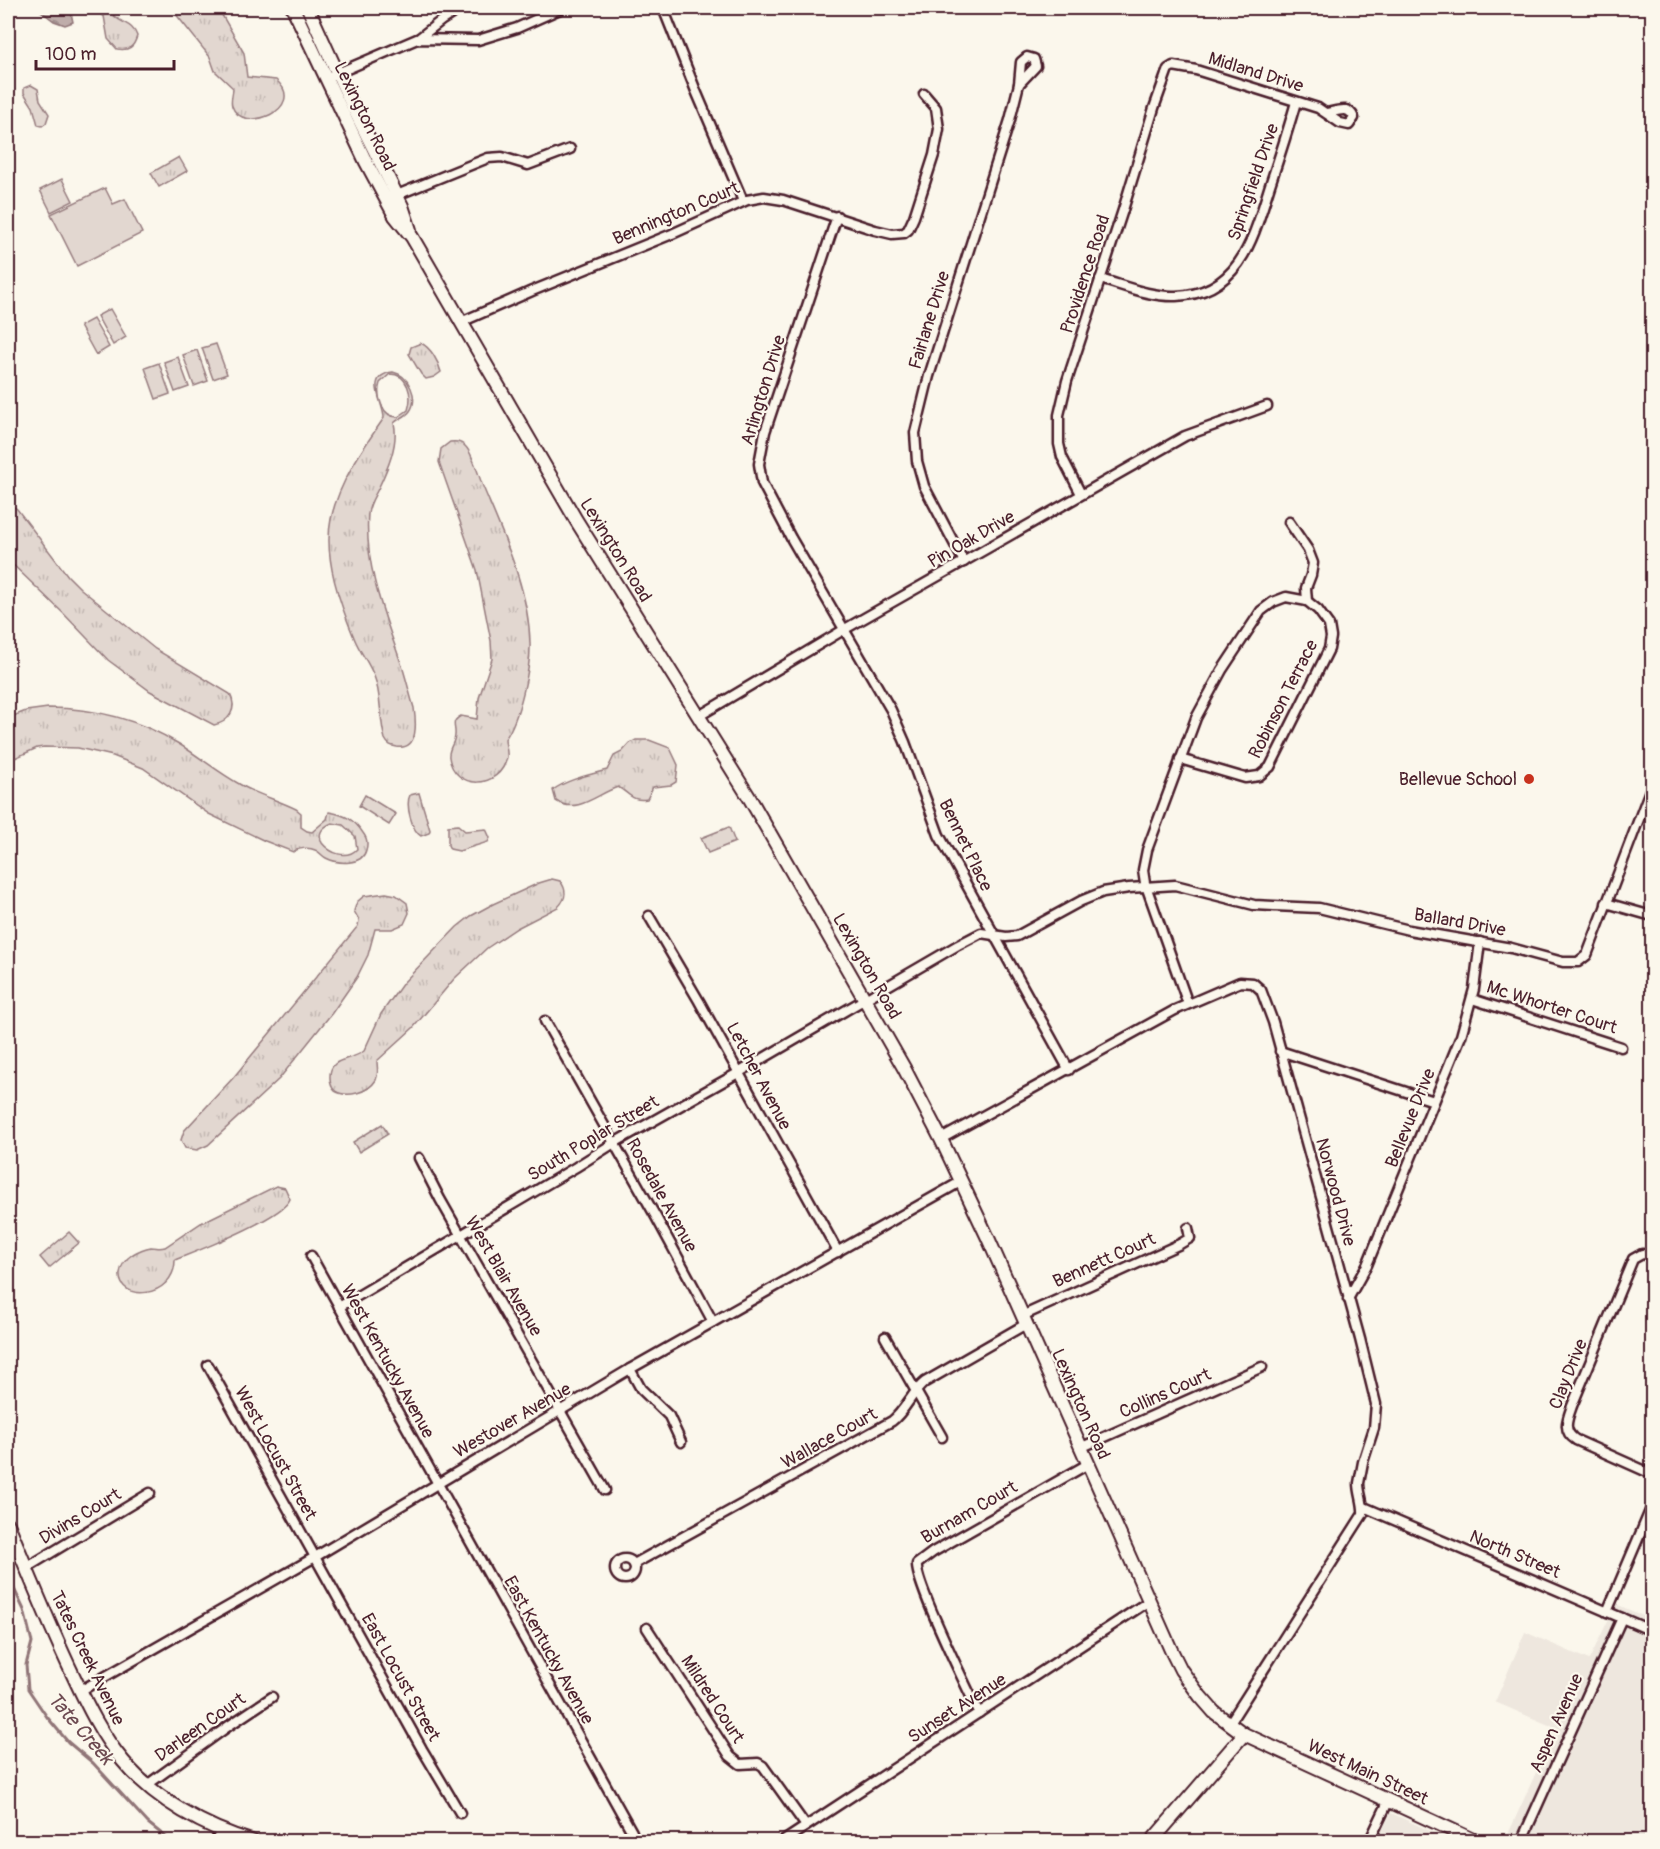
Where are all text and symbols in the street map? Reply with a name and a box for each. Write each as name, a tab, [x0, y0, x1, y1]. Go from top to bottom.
scale bar	[36, 33, 174, 71]
text: 100 m	[45, 43, 97, 66]
street label: Midland Drive	[1205, 47, 1306, 98]
street label: Lexington Road	[328, 58, 401, 174]
street label: Springfield Drive	[1223, 120, 1284, 244]
street label: Bennington Court	[609, 176, 744, 251]
street label: Providence Road	[1055, 212, 1115, 336]
street label: Fairlane Drive	[904, 268, 955, 372]
street label: Arlington Drive	[736, 332, 791, 448]
street label: Lexington Road	[574, 494, 657, 607]
street label: Pin Oak Drive	[924, 505, 1019, 574]
street label: Robinson Terrace	[1244, 636, 1323, 763]
place label: Bellevue School	[1399, 768, 1517, 791]
marker: Bellevue School	[1522, 772, 1536, 786]
street label: Bennet Place	[933, 795, 998, 895]
street label: Ballard Drive	[1412, 903, 1508, 942]
street label: Lexington Road	[827, 909, 906, 1023]
street label: Mc Whorter Court	[1484, 976, 1621, 1040]
street label: Letcher Avenue	[721, 1019, 797, 1134]
street label: Bellevue Drive	[1380, 1065, 1441, 1171]
street label: South Poplar Street	[524, 1090, 664, 1187]
street label: Rosedale Avenue	[621, 1134, 702, 1256]
street label: Norwood Drive	[1310, 1136, 1361, 1249]
street label: West Blair Avenue	[460, 1212, 547, 1341]
street label: Bennett Court	[1049, 1227, 1160, 1293]
street label: West Kentucky Avenue	[336, 1280, 440, 1442]
street label: Clay Drive	[1544, 1336, 1593, 1413]
street label: Lexington Road	[1046, 1345, 1115, 1463]
street label: Collins Court	[1116, 1363, 1215, 1424]
street label: Westover Avenue	[449, 1377, 575, 1463]
street label: West Locust Street	[229, 1382, 322, 1525]
street label: Wallace Court	[777, 1402, 882, 1474]
street label: Burnam Court	[917, 1475, 1022, 1549]
street label: Divins Court	[35, 1483, 126, 1550]
street label: North Street	[1466, 1525, 1564, 1584]
street label: East Kentucky Avenue	[498, 1572, 599, 1729]
street label: Tates Creek Avenue	[45, 1587, 130, 1729]
street label: East Locust Street	[356, 1609, 446, 1746]
street label: Mildred Court	[676, 1651, 750, 1748]
street label: Sunset Avenue	[904, 1668, 1011, 1749]
street label: Aspen Avenue	[1524, 1670, 1589, 1776]
water label: Tate Creek	[42, 1687, 120, 1771]
street label: Darleen Court	[151, 1687, 251, 1767]
street label: West Main Street	[1304, 1734, 1433, 1811]

